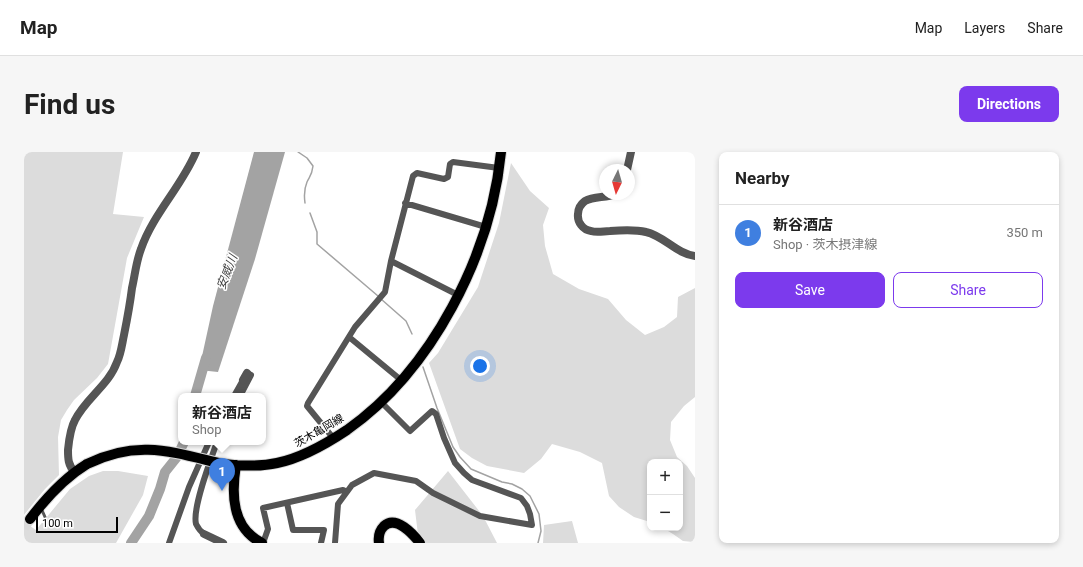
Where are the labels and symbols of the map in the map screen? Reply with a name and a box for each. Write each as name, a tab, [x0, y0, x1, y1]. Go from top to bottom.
north arrow	[599, 164, 635, 200]
water label: 安威川	[214, 251, 241, 291]
your location	[470, 356, 490, 376]
street label: 茨木亀岡線	[292, 412, 346, 450]
pin: 1	[209, 458, 235, 491]
scale bar	[36, 515, 118, 534]

